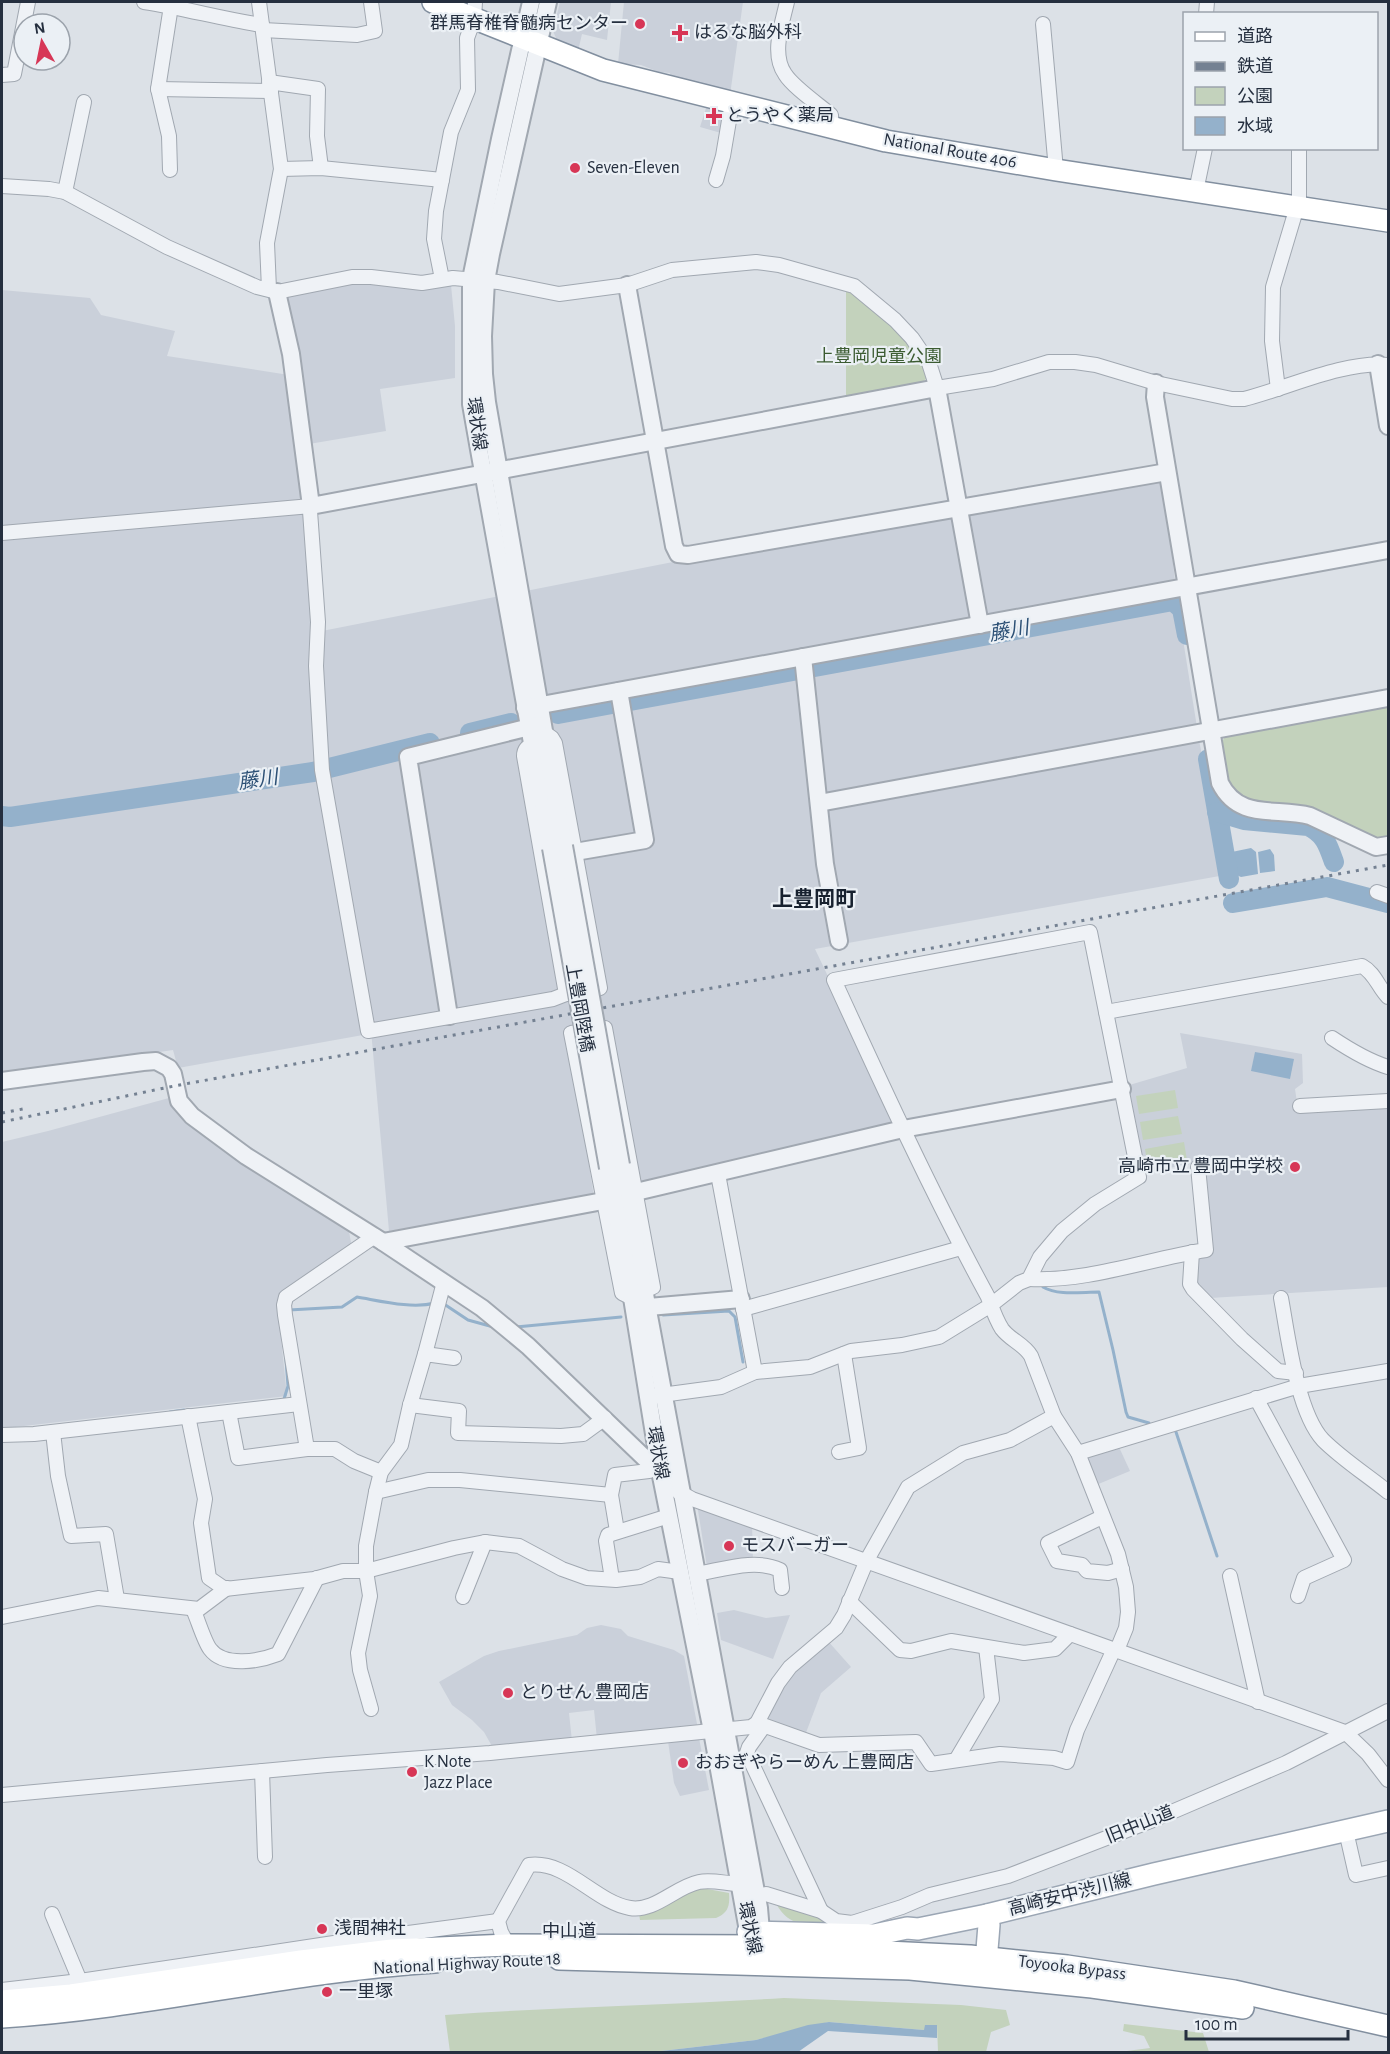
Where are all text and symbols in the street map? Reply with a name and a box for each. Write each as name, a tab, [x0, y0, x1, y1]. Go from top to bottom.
north arrow	[12, 12, 72, 72]
legend	[1183, 12, 1378, 150]
place label: 群馬脊椎脊髄病センター	[430, 13, 628, 33]
marker: 群馬脊椎脊髄病センター	[633, 17, 647, 31]
text: N	[33, 19, 47, 37]
place label: はるな脳外科	[694, 22, 802, 42]
marker: はるな脳外科	[671, 24, 689, 42]
text: 道路	[1237, 26, 1273, 46]
text: 鉄道	[1237, 56, 1273, 76]
text: 公園	[1237, 87, 1273, 106]
place label: とうやく薬局	[726, 106, 834, 125]
marker: とうやく薬局	[707, 109, 721, 123]
text: 水域	[1237, 117, 1273, 136]
street label: National Route 406	[882, 130, 1018, 172]
place label: Seven-Eleven	[587, 159, 680, 177]
marker: Seven-Eleven	[568, 161, 582, 175]
park label: 上豊岡児童公園	[816, 347, 942, 366]
street label: 環状線	[463, 396, 491, 452]
water label: 藤川	[987, 616, 1032, 644]
water label: 藤川	[237, 766, 281, 793]
district label: 上豊岡町	[772, 888, 856, 910]
street label: 上豊岡陸橋	[562, 962, 597, 1054]
place label: 高崎市立 豊岡中学校	[1118, 1156, 1283, 1176]
marker: 高崎市立 豊岡中学校	[1288, 1160, 1302, 1174]
street label: 環状線	[643, 1425, 673, 1481]
place label: モスバーガー	[741, 1536, 849, 1555]
marker: モスバーガー	[722, 1539, 736, 1553]
place label: とりせん 豊岡店	[520, 1683, 649, 1702]
marker: とりせん 豊岡店	[501, 1686, 515, 1700]
place label: おおぎやらーめん 上豊岡店	[695, 1752, 914, 1772]
place label: K Note Jazz Place	[424, 1753, 493, 1792]
marker: おおぎやらーめん 上豊岡店	[676, 1756, 690, 1770]
marker: K Note Jazz Place	[405, 1765, 419, 1779]
street label: 旧中山道	[1103, 1801, 1177, 1847]
street label: 高崎安中渋川線	[1006, 1869, 1133, 1919]
street label: 環状線	[735, 1899, 765, 1956]
place label: 浅間神社	[334, 1918, 406, 1938]
street label: 中山道	[542, 1921, 596, 1941]
marker: 浅間神社	[315, 1922, 329, 1936]
street label: National Highway Route 18	[373, 1950, 561, 1978]
street label: Toyooka Bypass	[1017, 1952, 1127, 1984]
place label: 一里塚	[339, 1982, 393, 2001]
marker: 一里塚	[320, 1985, 334, 1999]
scale bar	[1186, 2003, 1348, 2041]
text: 100 m	[1195, 2016, 1238, 2034]

